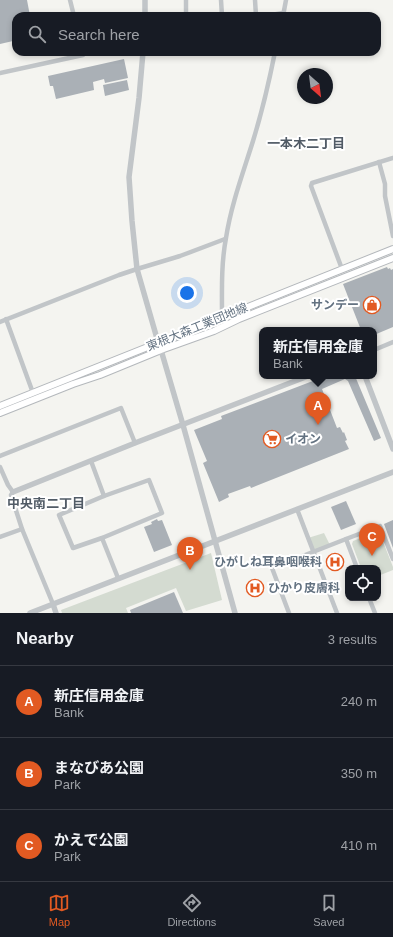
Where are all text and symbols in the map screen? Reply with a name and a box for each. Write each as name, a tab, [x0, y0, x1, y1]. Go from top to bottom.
search box	[12, 12, 381, 56]
icon: search	[26, 23, 48, 45]
text: Search here	[58, 26, 140, 43]
north arrow	[297, 68, 333, 104]
district label: 一本木二丁目	[267, 136, 345, 151]
your location	[177, 283, 197, 303]
shop icon: サンデー	[362, 295, 382, 315]
place label: サンデー	[311, 298, 359, 312]
street label: 東根大森工業団地線	[144, 300, 250, 354]
popup	[259, 327, 377, 379]
text: 新庄信用金庫	[273, 338, 363, 355]
text: Bank	[273, 356, 303, 371]
pin: A	[305, 392, 331, 425]
supermarket icon: イオン	[262, 429, 282, 449]
place label: イオン	[285, 432, 321, 446]
district label: 中央南二丁目	[7, 496, 85, 511]
pin: C	[359, 523, 385, 556]
pin: B	[177, 537, 203, 570]
hospital icon: ひがしね耳鼻咽喉科	[325, 552, 345, 572]
place label: ひがしね耳鼻咽喉科	[214, 555, 322, 569]
map controls	[345, 565, 381, 601]
button: locate	[345, 565, 381, 601]
hospital icon: ひかり皮膚科	[245, 578, 265, 598]
place label: ひかり皮膚科	[268, 581, 340, 595]
text: Nearby	[16, 629, 74, 648]
text: 3 results	[328, 632, 377, 647]
text: 新庄信用金庫	[54, 687, 144, 704]
text: A	[24, 694, 34, 709]
text: 240 m	[341, 694, 377, 709]
text: Bank	[54, 705, 84, 720]
text: まなびあ公園	[54, 759, 144, 776]
text: B	[24, 766, 34, 781]
text: 350 m	[341, 766, 377, 781]
text: Park	[54, 777, 81, 792]
text: かえで公園	[54, 831, 129, 848]
text: C	[24, 838, 34, 853]
text: 410 m	[341, 838, 377, 853]
text: Park	[54, 849, 81, 864]
tab: Map	[48, 892, 70, 928]
tab: Directions	[167, 892, 216, 928]
tab: Saved	[313, 892, 344, 928]

